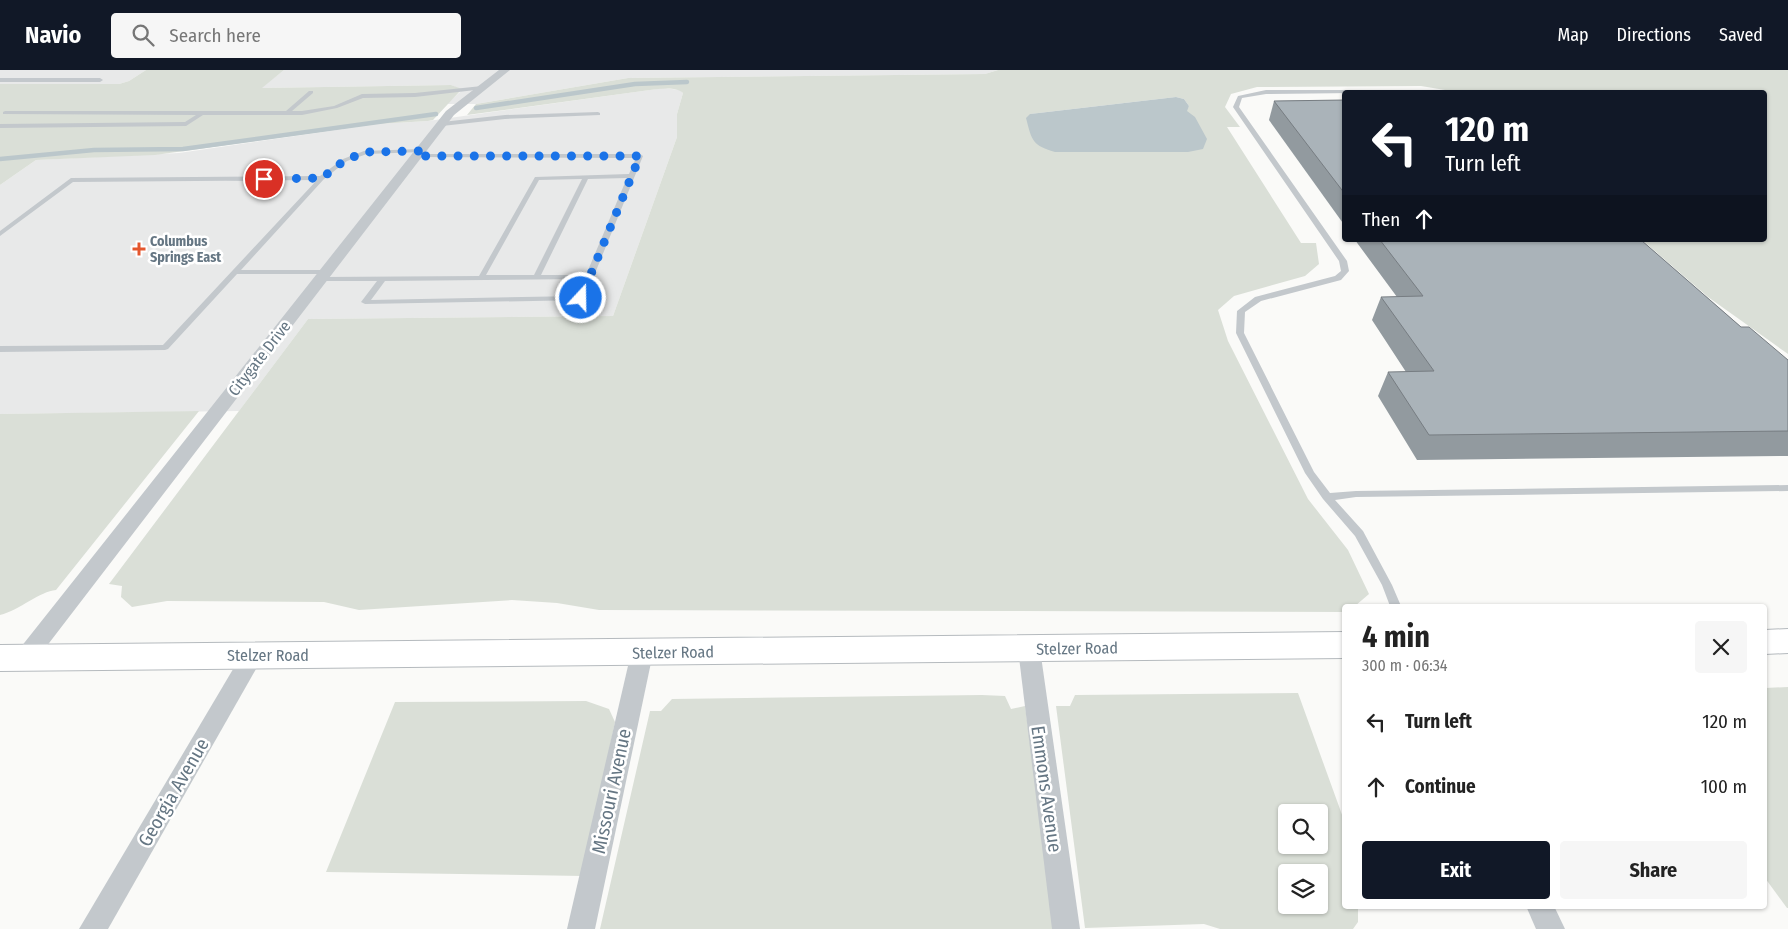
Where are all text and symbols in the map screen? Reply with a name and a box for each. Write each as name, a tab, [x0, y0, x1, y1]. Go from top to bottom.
search box	[111, 13, 461, 58]
text: Navio	[25, 21, 81, 49]
icon: search	[129, 21, 157, 49]
text: Search here	[169, 24, 261, 47]
text: Map	[1557, 24, 1589, 46]
text: Directions	[1617, 24, 1691, 46]
text: Saved	[1719, 24, 1763, 46]
text: 120 m	[1445, 108, 1529, 150]
icon: left	[1362, 110, 1427, 175]
text: Turn left	[1445, 150, 1521, 177]
pin	[243, 158, 285, 200]
icon: arrive	[250, 165, 278, 193]
icon: ahead	[1410, 205, 1438, 233]
text: Then	[1362, 208, 1400, 231]
place label: Columbus Springs East	[150, 233, 222, 266]
marker: Columbus Springs East	[132, 242, 146, 256]
position arrow	[554, 271, 606, 323]
street label: Citygate Drive	[224, 317, 295, 400]
text: 4 min	[1362, 619, 1430, 655]
button: close	[1695, 621, 1747, 673]
street label: Stelzer Road	[1036, 638, 1118, 659]
street label: Stelzer Road	[632, 642, 714, 663]
street label: Stelzer Road	[227, 646, 309, 665]
text: 300 m · 06:34	[1362, 656, 1448, 675]
icon: left	[1362, 708, 1390, 736]
text: Turn left	[1405, 710, 1472, 733]
text: 120 m	[1702, 710, 1747, 733]
street label: Emmons Avenue	[1026, 724, 1067, 854]
street label: Missouri Avenue	[587, 726, 636, 856]
street label: Georgia Avenue	[133, 734, 214, 850]
icon: ahead	[1362, 773, 1390, 801]
text: Continue	[1405, 775, 1476, 798]
text: 100 m	[1701, 775, 1747, 798]
map controls	[1278, 804, 1328, 914]
button: search	[1278, 804, 1328, 854]
button: Exit	[1362, 841, 1550, 899]
button: Share	[1560, 841, 1747, 899]
button: layers	[1278, 864, 1328, 914]

